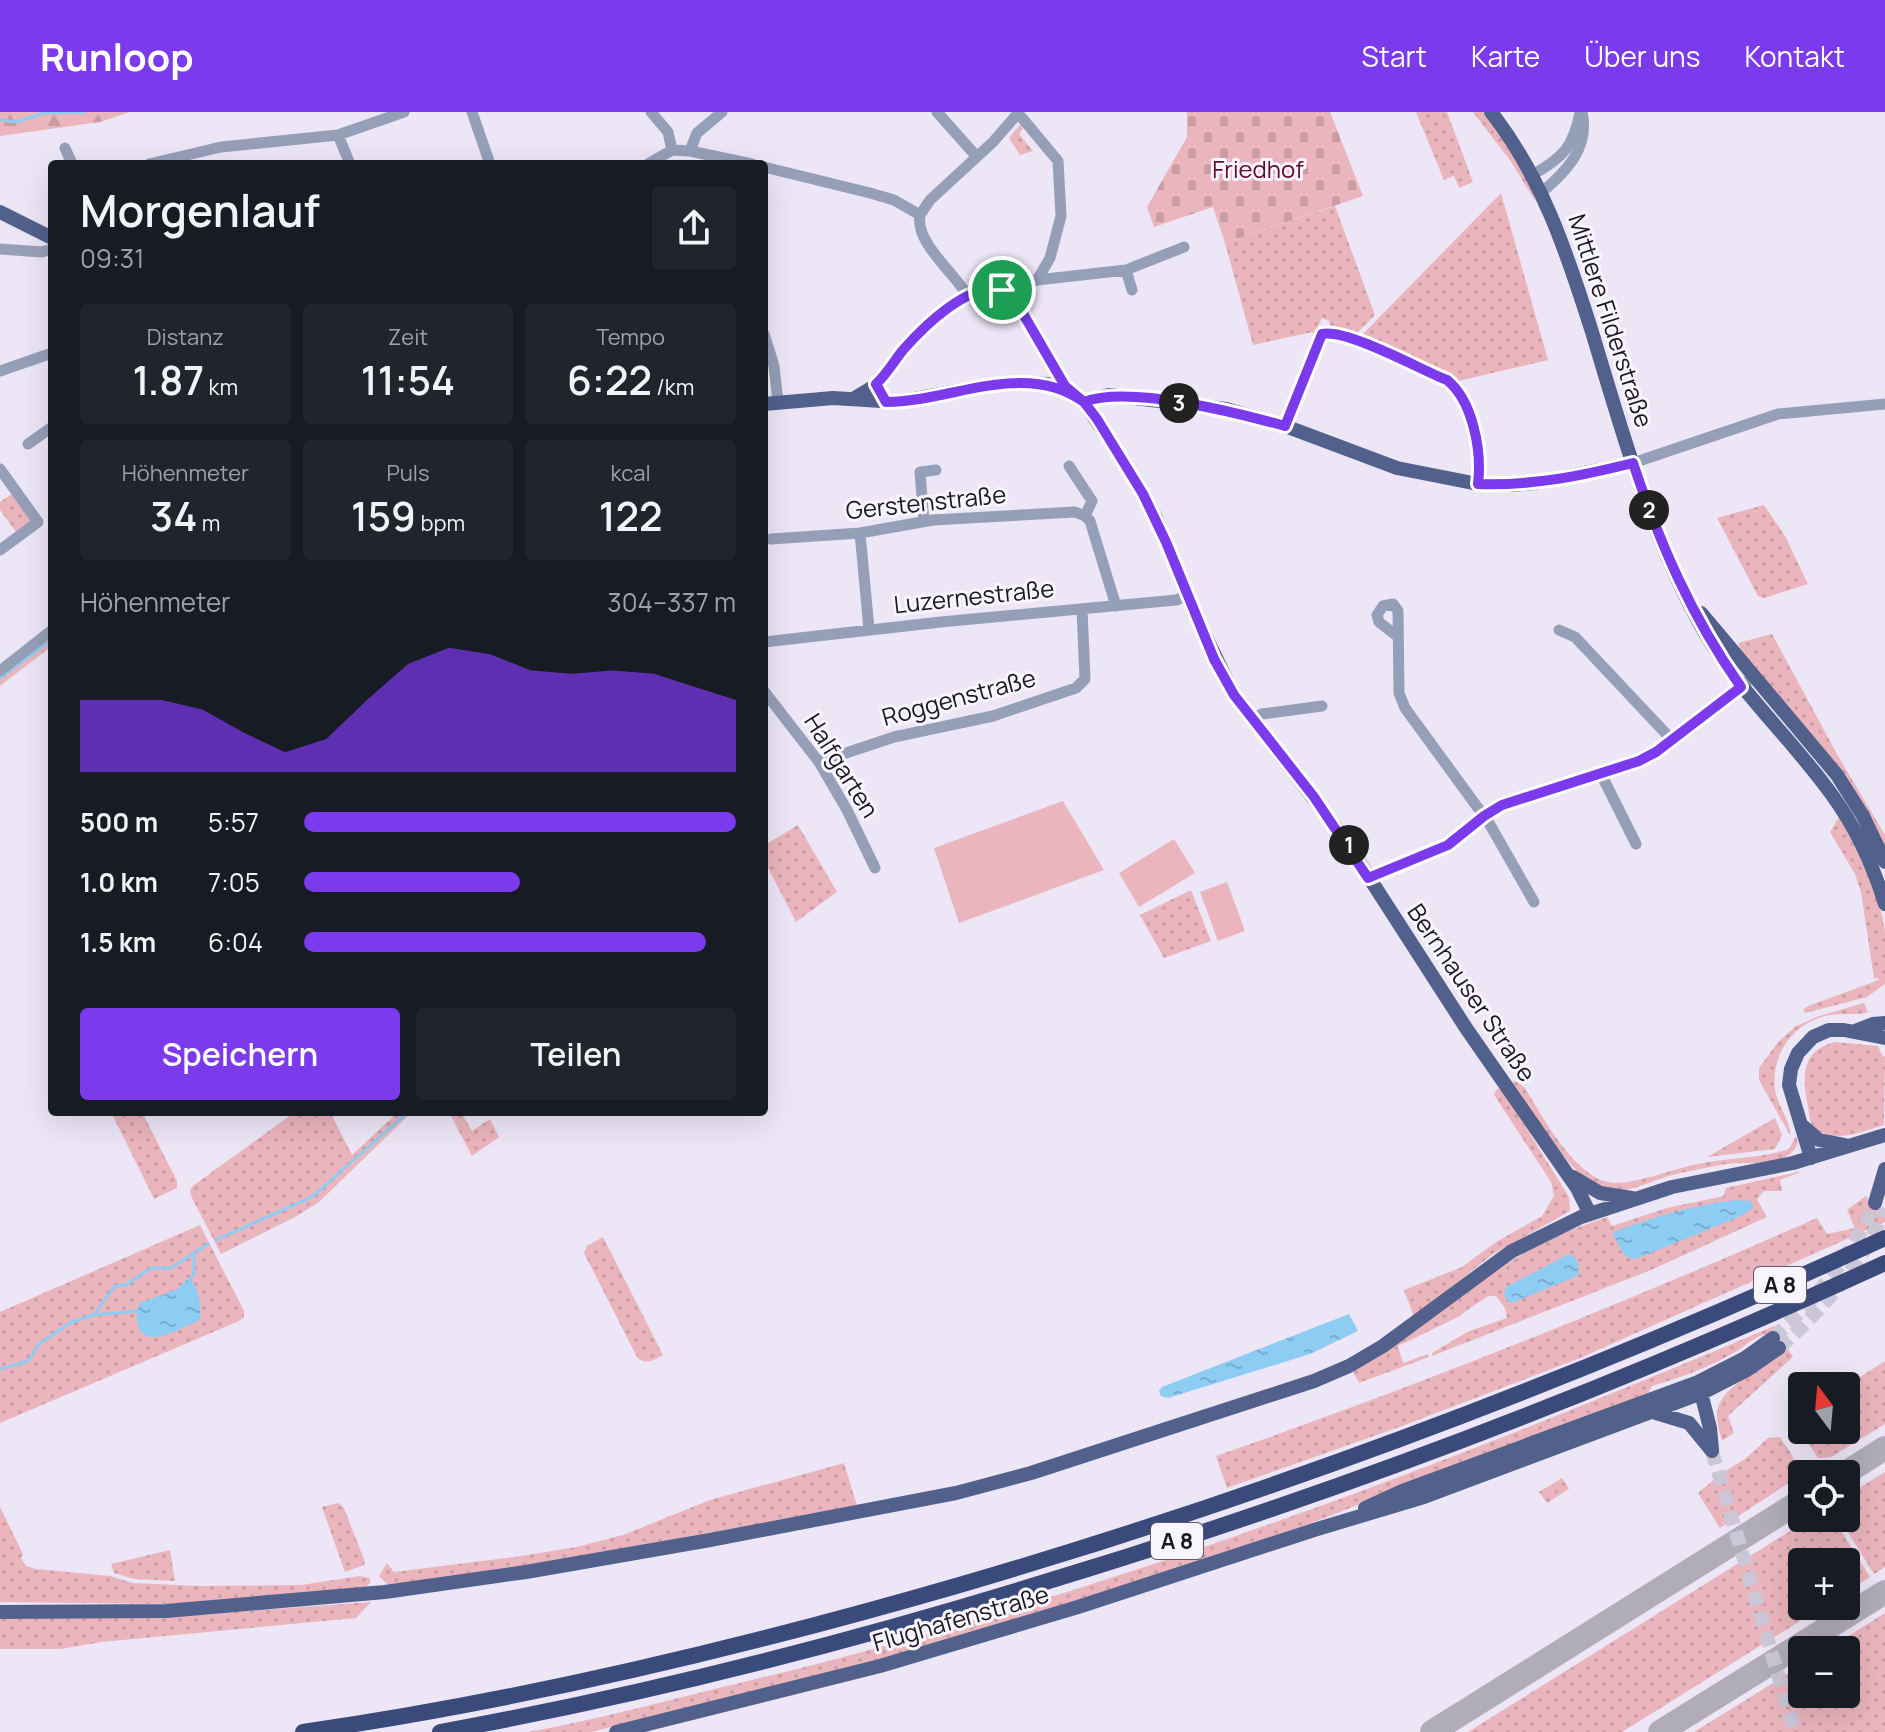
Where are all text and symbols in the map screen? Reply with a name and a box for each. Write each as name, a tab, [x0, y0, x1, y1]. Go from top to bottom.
text: Runloop	[40, 30, 194, 82]
text: Start	[1362, 37, 1427, 75]
text: Karte	[1471, 37, 1540, 75]
text: Über uns	[1584, 37, 1700, 75]
text: Kontakt	[1744, 37, 1845, 75]
park label: Friedhof	[1212, 152, 1304, 185]
text: Morgenlauf	[80, 180, 320, 240]
button: share	[652, 186, 736, 270]
street label: Mittlere Filderstraße	[1561, 210, 1661, 431]
text: 09:31	[80, 240, 144, 276]
pin	[968, 256, 1036, 324]
icon: arrive	[980, 268, 1024, 312]
text: Distanz	[147, 322, 224, 352]
text: Zeit	[388, 322, 428, 352]
text: Tempo	[596, 322, 665, 352]
text: 1.87	[132, 352, 204, 407]
text: 11:54	[361, 352, 455, 407]
text: 6:22	[567, 352, 652, 407]
text: km	[204, 372, 238, 402]
text: /km	[652, 372, 694, 402]
pin: 3	[1159, 383, 1199, 423]
text: 3	[1173, 388, 1185, 418]
text: Höhenmeter	[122, 458, 249, 488]
text: Puls	[386, 458, 430, 488]
text: kcal	[611, 458, 651, 488]
street label: Gerstenstraße	[844, 477, 1008, 526]
text: 34	[150, 488, 197, 543]
text: 159	[351, 488, 416, 543]
text: 122	[599, 488, 663, 543]
pin: 2	[1629, 490, 1669, 530]
text: 2	[1642, 495, 1656, 525]
text: m	[197, 508, 220, 538]
text: bpm	[416, 508, 465, 538]
street label: Luzernestraße	[892, 571, 1056, 620]
text: Höhenmeter	[80, 584, 231, 620]
text: 304–337 m	[607, 584, 736, 620]
street label: Roggenstraße	[878, 660, 1039, 733]
street label: Halfgarten	[797, 707, 887, 824]
text: 500 m	[80, 804, 158, 840]
text: 5:57	[208, 804, 259, 840]
pin: 1	[1329, 825, 1369, 865]
text: 1	[1344, 830, 1354, 860]
text: 1.0 km	[80, 864, 158, 900]
text: 7:05	[208, 864, 260, 900]
street label: Bernhauser Straße	[1400, 897, 1544, 1088]
text: 1.5 km	[80, 924, 156, 960]
text: 6:04	[208, 924, 263, 960]
button: Speichern	[80, 1008, 400, 1100]
button: Teilen	[416, 1008, 736, 1100]
road number: A 8	[1754, 1267, 1806, 1303]
north arrow	[1788, 1372, 1860, 1444]
map controls	[1788, 1372, 1860, 1708]
button: locate	[1788, 1460, 1860, 1532]
road number: A 8	[1151, 1523, 1203, 1559]
button: +	[1788, 1548, 1860, 1620]
street label: Flughafenstraße	[869, 1577, 1053, 1658]
button: −	[1788, 1636, 1860, 1708]

